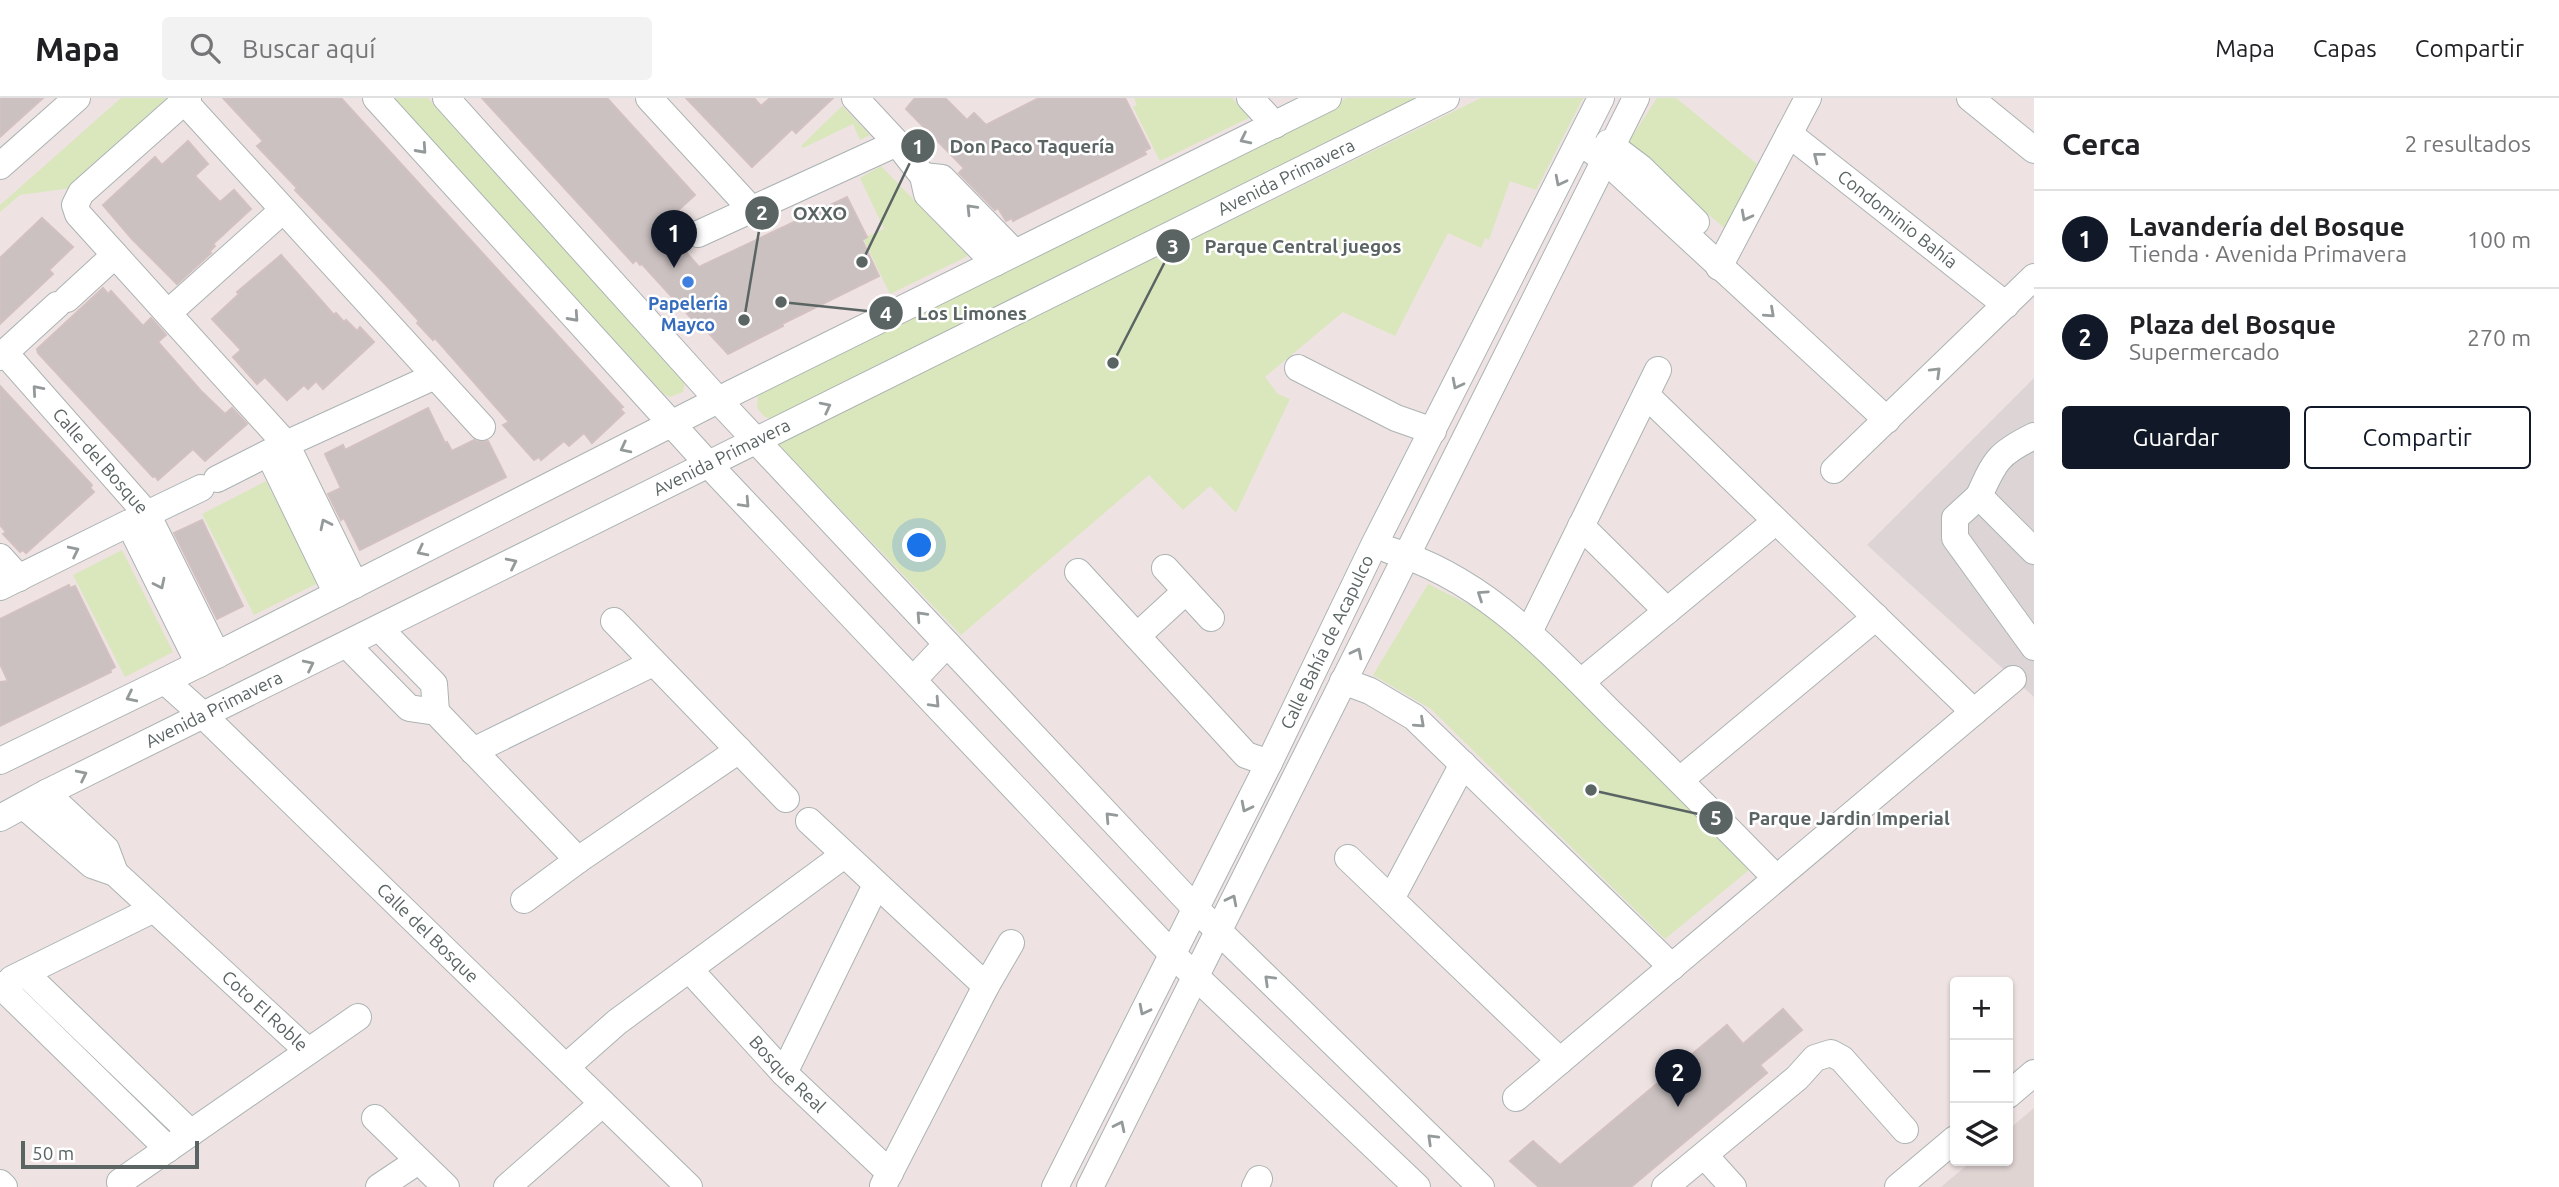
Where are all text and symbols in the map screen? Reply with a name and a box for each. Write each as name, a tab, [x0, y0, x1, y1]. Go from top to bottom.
search box	[162, 17, 652, 80]
icon: search	[186, 29, 224, 67]
text: Mapa	[35, 30, 120, 67]
text: Buscar aquí	[242, 34, 376, 63]
text: Mapa	[2215, 35, 2275, 62]
text: Capas	[2313, 35, 2377, 62]
text: Compartir	[2415, 35, 2524, 62]
callout: Don Paco Taquería	[900, 126, 1129, 166]
text: Cerca	[2062, 127, 2141, 161]
one-way arrow	[1240, 131, 1252, 145]
text: 2 resultados	[2405, 131, 2531, 156]
text: 1	[912, 134, 924, 158]
street label: Avenida Primavera	[1214, 134, 1358, 219]
text: Don Paco Taquería	[949, 135, 1115, 157]
one-way arrow	[413, 140, 426, 153]
one-way arrow	[1813, 152, 1825, 165]
street label: Condominio Bahía	[1834, 165, 1962, 272]
one-way arrow	[1554, 174, 1568, 186]
callout: OXXO	[744, 193, 862, 233]
text: 2	[756, 200, 768, 224]
text: OXXO	[793, 202, 847, 224]
one-way arrow	[967, 204, 980, 217]
one-way arrow	[1741, 209, 1754, 221]
pin: 1	[651, 210, 697, 268]
text: Lavandería del Bosque	[2129, 212, 2405, 241]
callout: Parque Central juegos	[1155, 226, 1415, 266]
text: 1	[2079, 227, 2091, 252]
text: 100 m	[2467, 227, 2531, 252]
text: 3	[1167, 234, 1179, 258]
text: Parque Central juegos	[1204, 235, 1402, 257]
text: Tienda · Avenida Primavera	[2129, 241, 2407, 266]
marker: Papelería Mayco	[680, 274, 696, 290]
place label: Papelería Mayco	[648, 293, 728, 334]
callout: Los Limones	[868, 293, 1041, 333]
text: 4	[880, 301, 892, 325]
text: Los Limones	[917, 302, 1027, 324]
one-way arrow	[1762, 304, 1775, 317]
one-way arrow	[566, 309, 579, 322]
text: Plaza del Bosque	[2129, 310, 2336, 339]
text: 2	[2079, 325, 2091, 350]
text: 270 m	[2467, 325, 2531, 350]
text: Supermercado	[2129, 339, 2280, 364]
one-way arrow	[1928, 368, 1941, 381]
one-way arrow	[1451, 377, 1465, 389]
one-way arrow	[33, 385, 45, 398]
one-way arrow	[819, 402, 831, 416]
street label: Calle del Bosque	[49, 404, 153, 517]
button: Guardar	[2062, 406, 2290, 469]
button: Compartir	[2304, 406, 2531, 469]
street label: Avenida Primavera	[650, 414, 793, 499]
one-way arrow	[620, 439, 632, 453]
one-way arrow	[737, 495, 749, 508]
one-way arrow	[319, 519, 333, 531]
your location	[902, 528, 936, 562]
one-way arrow	[417, 543, 429, 556]
one-way arrow	[67, 545, 79, 559]
street label: Calle Bahía de Acapulco	[1276, 551, 1377, 732]
one-way arrow	[505, 558, 517, 572]
one-way arrow	[151, 577, 165, 589]
one-way arrow	[1477, 591, 1490, 603]
one-way arrow	[916, 611, 929, 624]
one-way arrow	[1348, 648, 1362, 660]
one-way arrow	[302, 659, 314, 673]
street label: Avenida Primavera	[142, 666, 285, 751]
one-way arrow	[126, 689, 138, 703]
one-way arrow	[927, 695, 939, 708]
one-way arrow	[1412, 715, 1425, 727]
one-way arrow	[75, 770, 87, 784]
callout: Parque Jardin Imperial	[1699, 798, 1963, 838]
one-way arrow	[1241, 800, 1255, 812]
text: 5	[1710, 805, 1722, 829]
text: Parque Jardin Imperial	[1748, 807, 1950, 829]
one-way arrow	[1106, 812, 1119, 825]
street label: Calle del Bosque	[373, 879, 483, 986]
one-way arrow	[1224, 895, 1238, 907]
street label: Coto El Roble	[218, 966, 312, 1055]
one-way arrow	[1265, 976, 1277, 988]
map controls	[1950, 977, 2013, 1166]
button: +	[1950, 977, 2013, 1040]
one-way arrow	[1138, 1003, 1152, 1015]
street label: Bosque Real	[746, 1031, 830, 1116]
button: −	[1950, 1040, 2013, 1103]
pin: 2	[1655, 1049, 1701, 1107]
button: layers	[1950, 1103, 2013, 1166]
one-way arrow	[1112, 1121, 1126, 1133]
one-way arrow	[1427, 1135, 1440, 1148]
scale bar	[21, 1138, 200, 1170]
text: 50 m	[32, 1142, 74, 1164]

